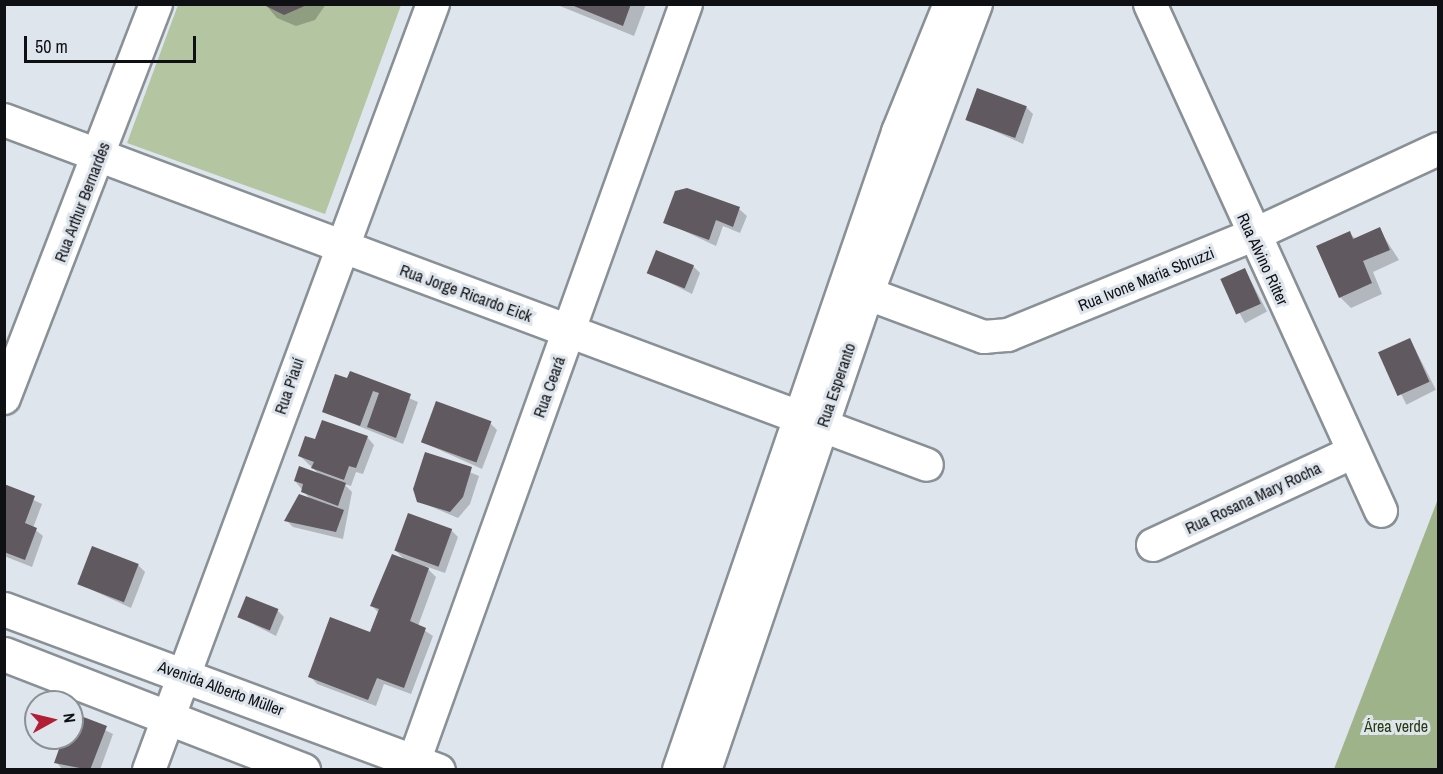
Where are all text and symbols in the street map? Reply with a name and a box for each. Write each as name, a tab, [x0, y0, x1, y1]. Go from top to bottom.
scale bar	[27, 24, 200, 62]
text: 50 m	[35, 34, 68, 59]
street label: Rua Arthur Bernardes	[50, 139, 114, 265]
street label: Rua Alvino Ritter	[1233, 210, 1293, 308]
street label: Rua Ivone Maria Sbruzzi	[1075, 243, 1217, 315]
street label: Rua Jorge Ricardo Eick	[397, 260, 535, 326]
street label: Rua Esperanto	[813, 340, 859, 430]
street label: Rua Ceará	[529, 354, 569, 420]
street label: Rua Piauí	[270, 355, 308, 417]
street label: Rua Rosana Mary Rocha	[1182, 458, 1324, 538]
street label: Avenida Alberto Müller	[155, 656, 287, 720]
north arrow	[24, 690, 84, 750]
text: N	[58, 712, 81, 724]
park label: Área verde	[1364, 716, 1428, 736]

